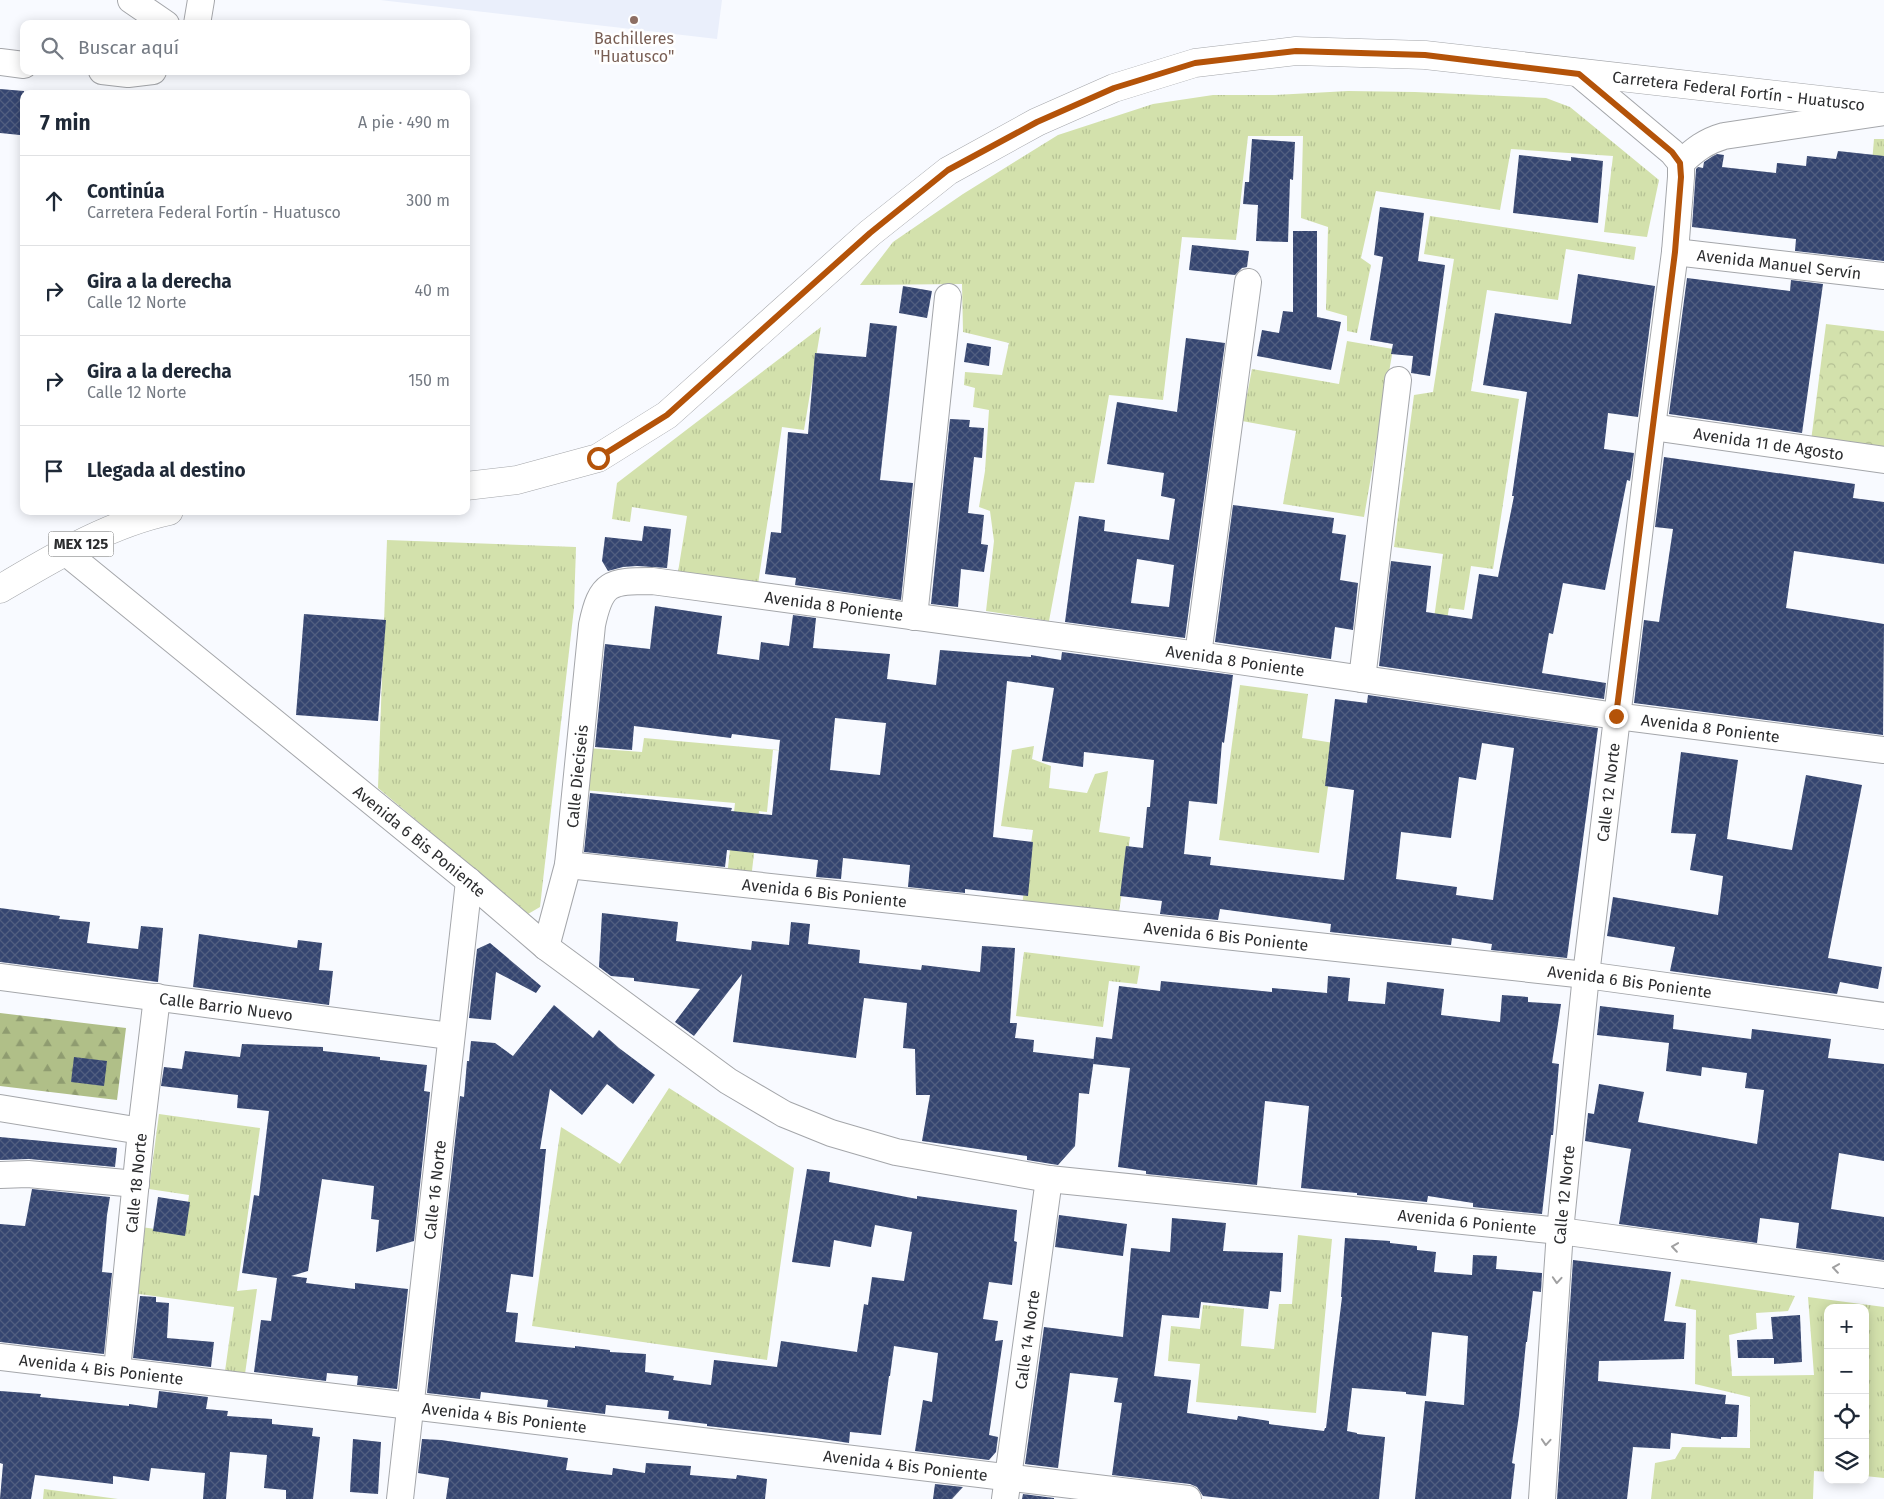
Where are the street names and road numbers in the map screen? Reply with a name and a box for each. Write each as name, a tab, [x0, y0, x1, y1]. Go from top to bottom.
street label: Carretera Federal Fortín - Huatusco	[1611, 67, 1866, 114]
street label: Avenida Manuel Servín	[1696, 245, 1862, 283]
street label: Avenida 11 de Agosto	[1692, 424, 1845, 464]
road number: MEX 125	[48, 532, 114, 556]
street label: Avenida 8 Poniente	[763, 587, 905, 624]
street label: Avenida 8 Poniente	[1165, 641, 1306, 680]
street label: Avenida 8 Poniente	[1640, 710, 1781, 746]
street label: Calle Dieciseis	[562, 724, 591, 829]
street label: Calle 12 Norte	[1593, 742, 1623, 843]
street label: Avenida 6 Bis Poniente	[350, 781, 490, 901]
street label: Avenida 6 Bis Poniente	[741, 874, 908, 911]
street label: Avenida 6 Bis Poniente	[1143, 918, 1309, 954]
street label: Avenida 6 Bis Poniente	[1547, 961, 1713, 1002]
street label: Calle Barrio Nuevo	[158, 988, 294, 1025]
street label: Calle 18 Norte	[121, 1132, 150, 1234]
street label: Calle 16 Norte	[420, 1139, 450, 1241]
street label: Calle 12 Norte	[1550, 1144, 1578, 1245]
street label: Avenida 6 Poniente	[1397, 1205, 1538, 1238]
street label: Calle 14 Norte	[1011, 1289, 1043, 1390]
street label: Avenida 4 Bis Poniente	[18, 1350, 185, 1388]
street label: Avenida 4 Bis Poniente	[421, 1398, 588, 1437]
street label: Avenida 4 Bis Poniente	[822, 1446, 989, 1484]

